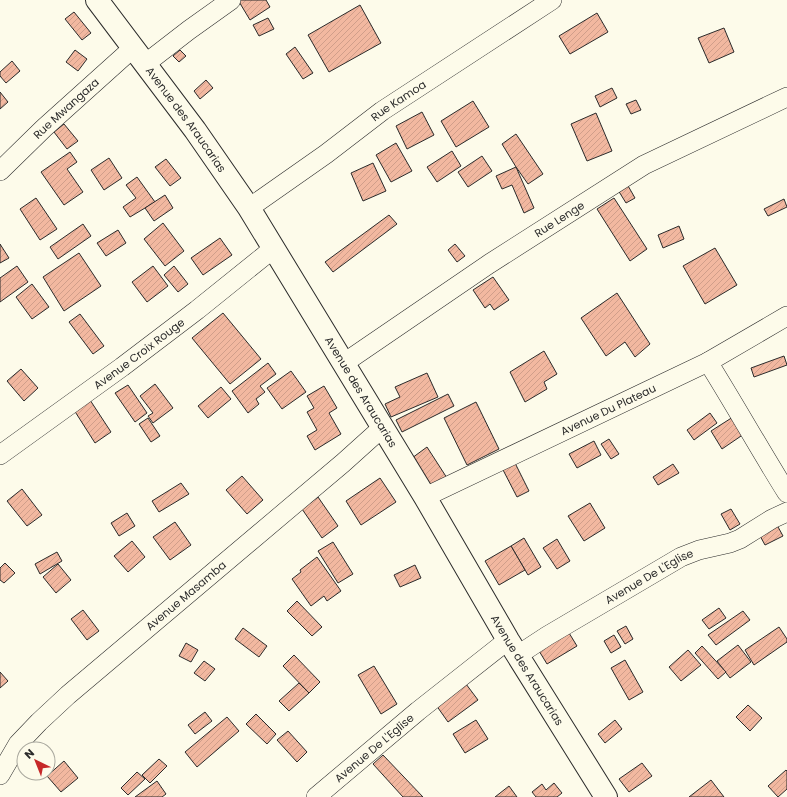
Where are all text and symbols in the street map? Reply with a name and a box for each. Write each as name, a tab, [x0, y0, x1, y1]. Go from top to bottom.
street label: Avenue des Araucarias	[142, 63, 230, 176]
street label: Rue Mwangaza	[30, 74, 102, 142]
street label: Rue Kamoa	[367, 76, 429, 125]
street label: Rue Lenge	[531, 197, 588, 241]
street label: Avenue Croix Rouge	[90, 314, 188, 393]
street label: Avenue des Araucarias	[321, 333, 401, 451]
street label: Avenue Du Plateau	[558, 380, 659, 439]
street label: Avenue De L'Eglise	[602, 545, 696, 608]
street label: Avenue Masamba	[142, 557, 229, 634]
street label: Avenue des Araucarias	[487, 612, 568, 729]
street label: Avenue De L'Eglise	[331, 710, 417, 786]
north arrow	[16, 741, 56, 781]
text: N	[21, 745, 38, 762]

